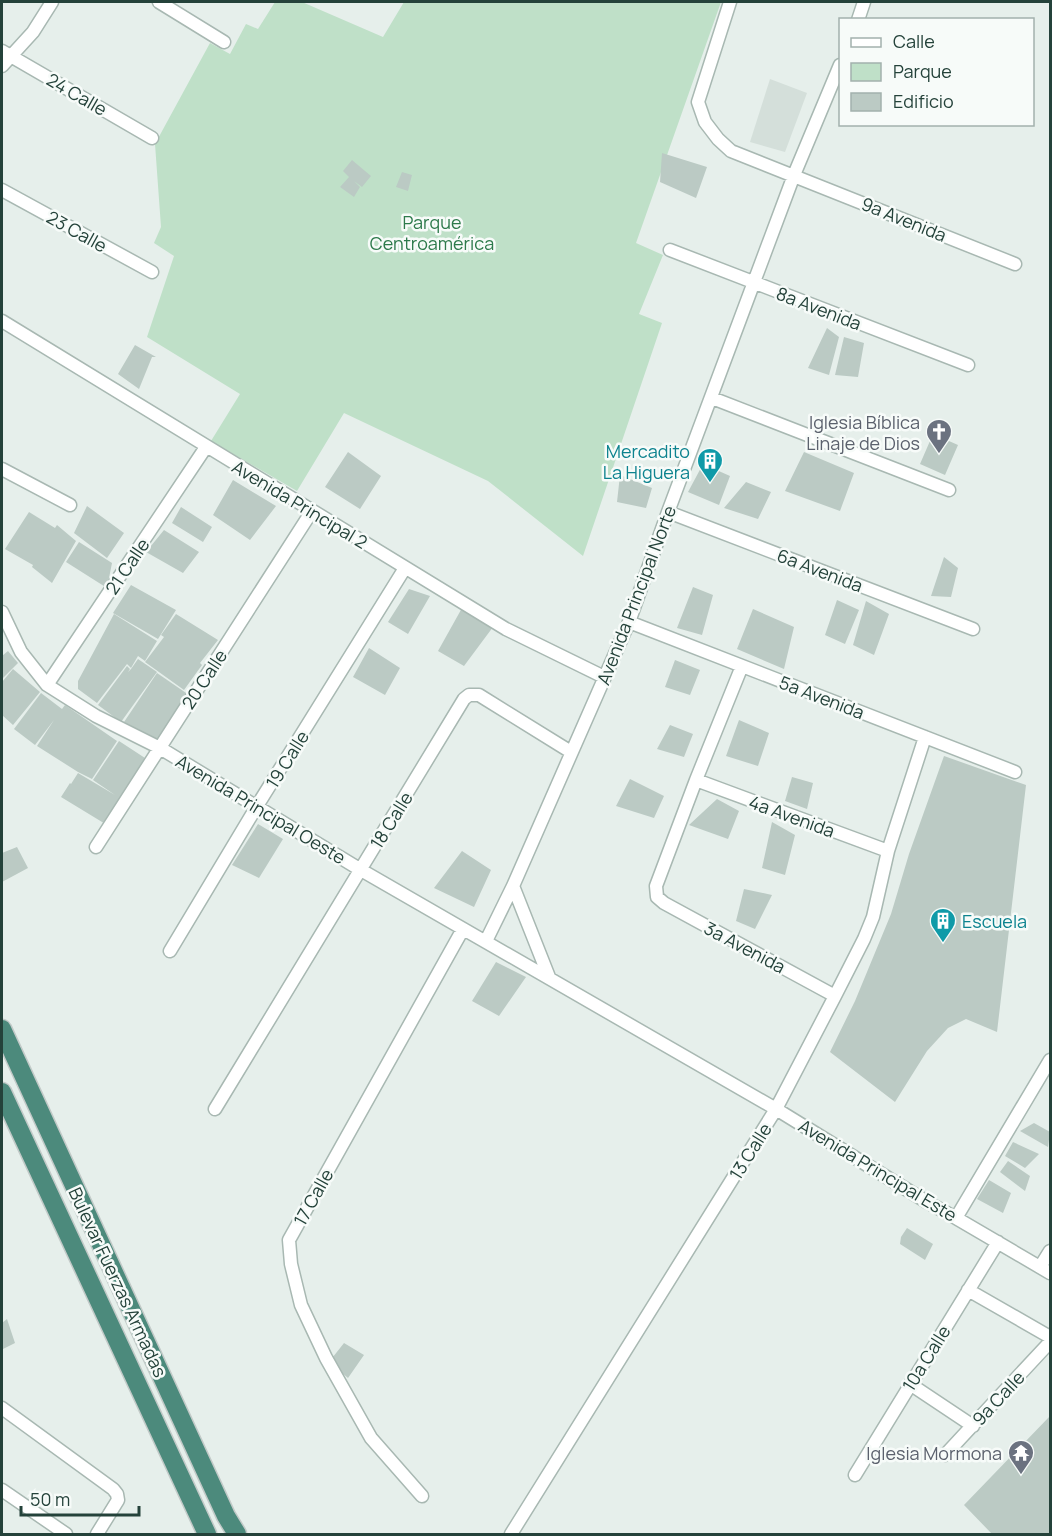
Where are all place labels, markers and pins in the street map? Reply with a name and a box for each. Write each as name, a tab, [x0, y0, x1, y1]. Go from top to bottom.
place label: Iglesia Bíblica Linaje de Dios	[806, 410, 920, 455]
church icon: Iglesia Bíblica Linaje de Dios	[924, 417, 954, 455]
place label: Mercadito La Higuera	[603, 439, 690, 484]
building icon: Mercadito La Higuera	[695, 446, 725, 484]
building icon: Escuela	[928, 906, 958, 944]
place label: Escuela	[962, 909, 1027, 933]
temple icon: Iglesia Mormona	[1006, 1438, 1036, 1476]
place label: Iglesia Mormona	[866, 1441, 1002, 1465]

